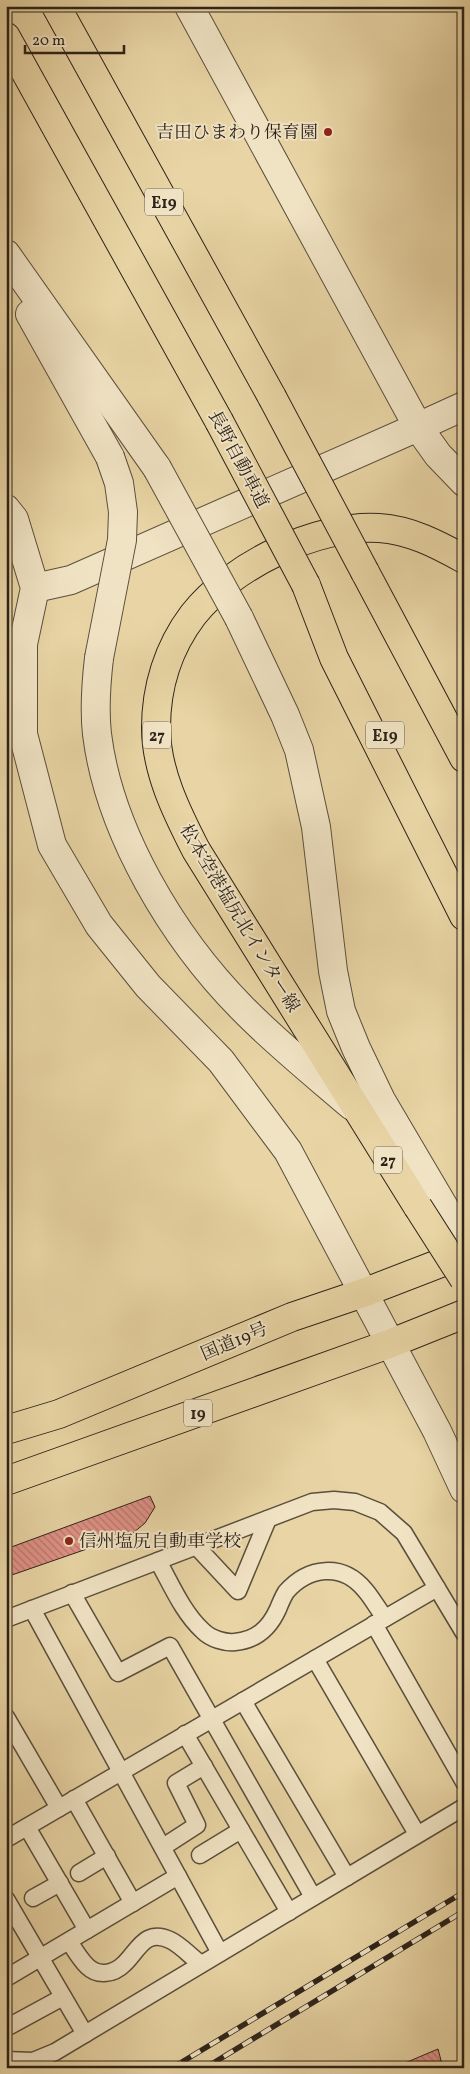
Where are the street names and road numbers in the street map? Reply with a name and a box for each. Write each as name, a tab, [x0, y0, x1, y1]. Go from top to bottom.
road number: E19	[145, 188, 183, 216]
street label: 長野自動車道	[201, 406, 274, 513]
road number: 27	[143, 722, 171, 748]
road number: E19	[366, 722, 404, 748]
street label: 松本空港塩尻北インター線	[173, 820, 305, 1017]
road number: 27	[374, 1146, 402, 1174]
street label: 国道19号	[197, 1317, 272, 1368]
road number: 19	[184, 1400, 212, 1426]

